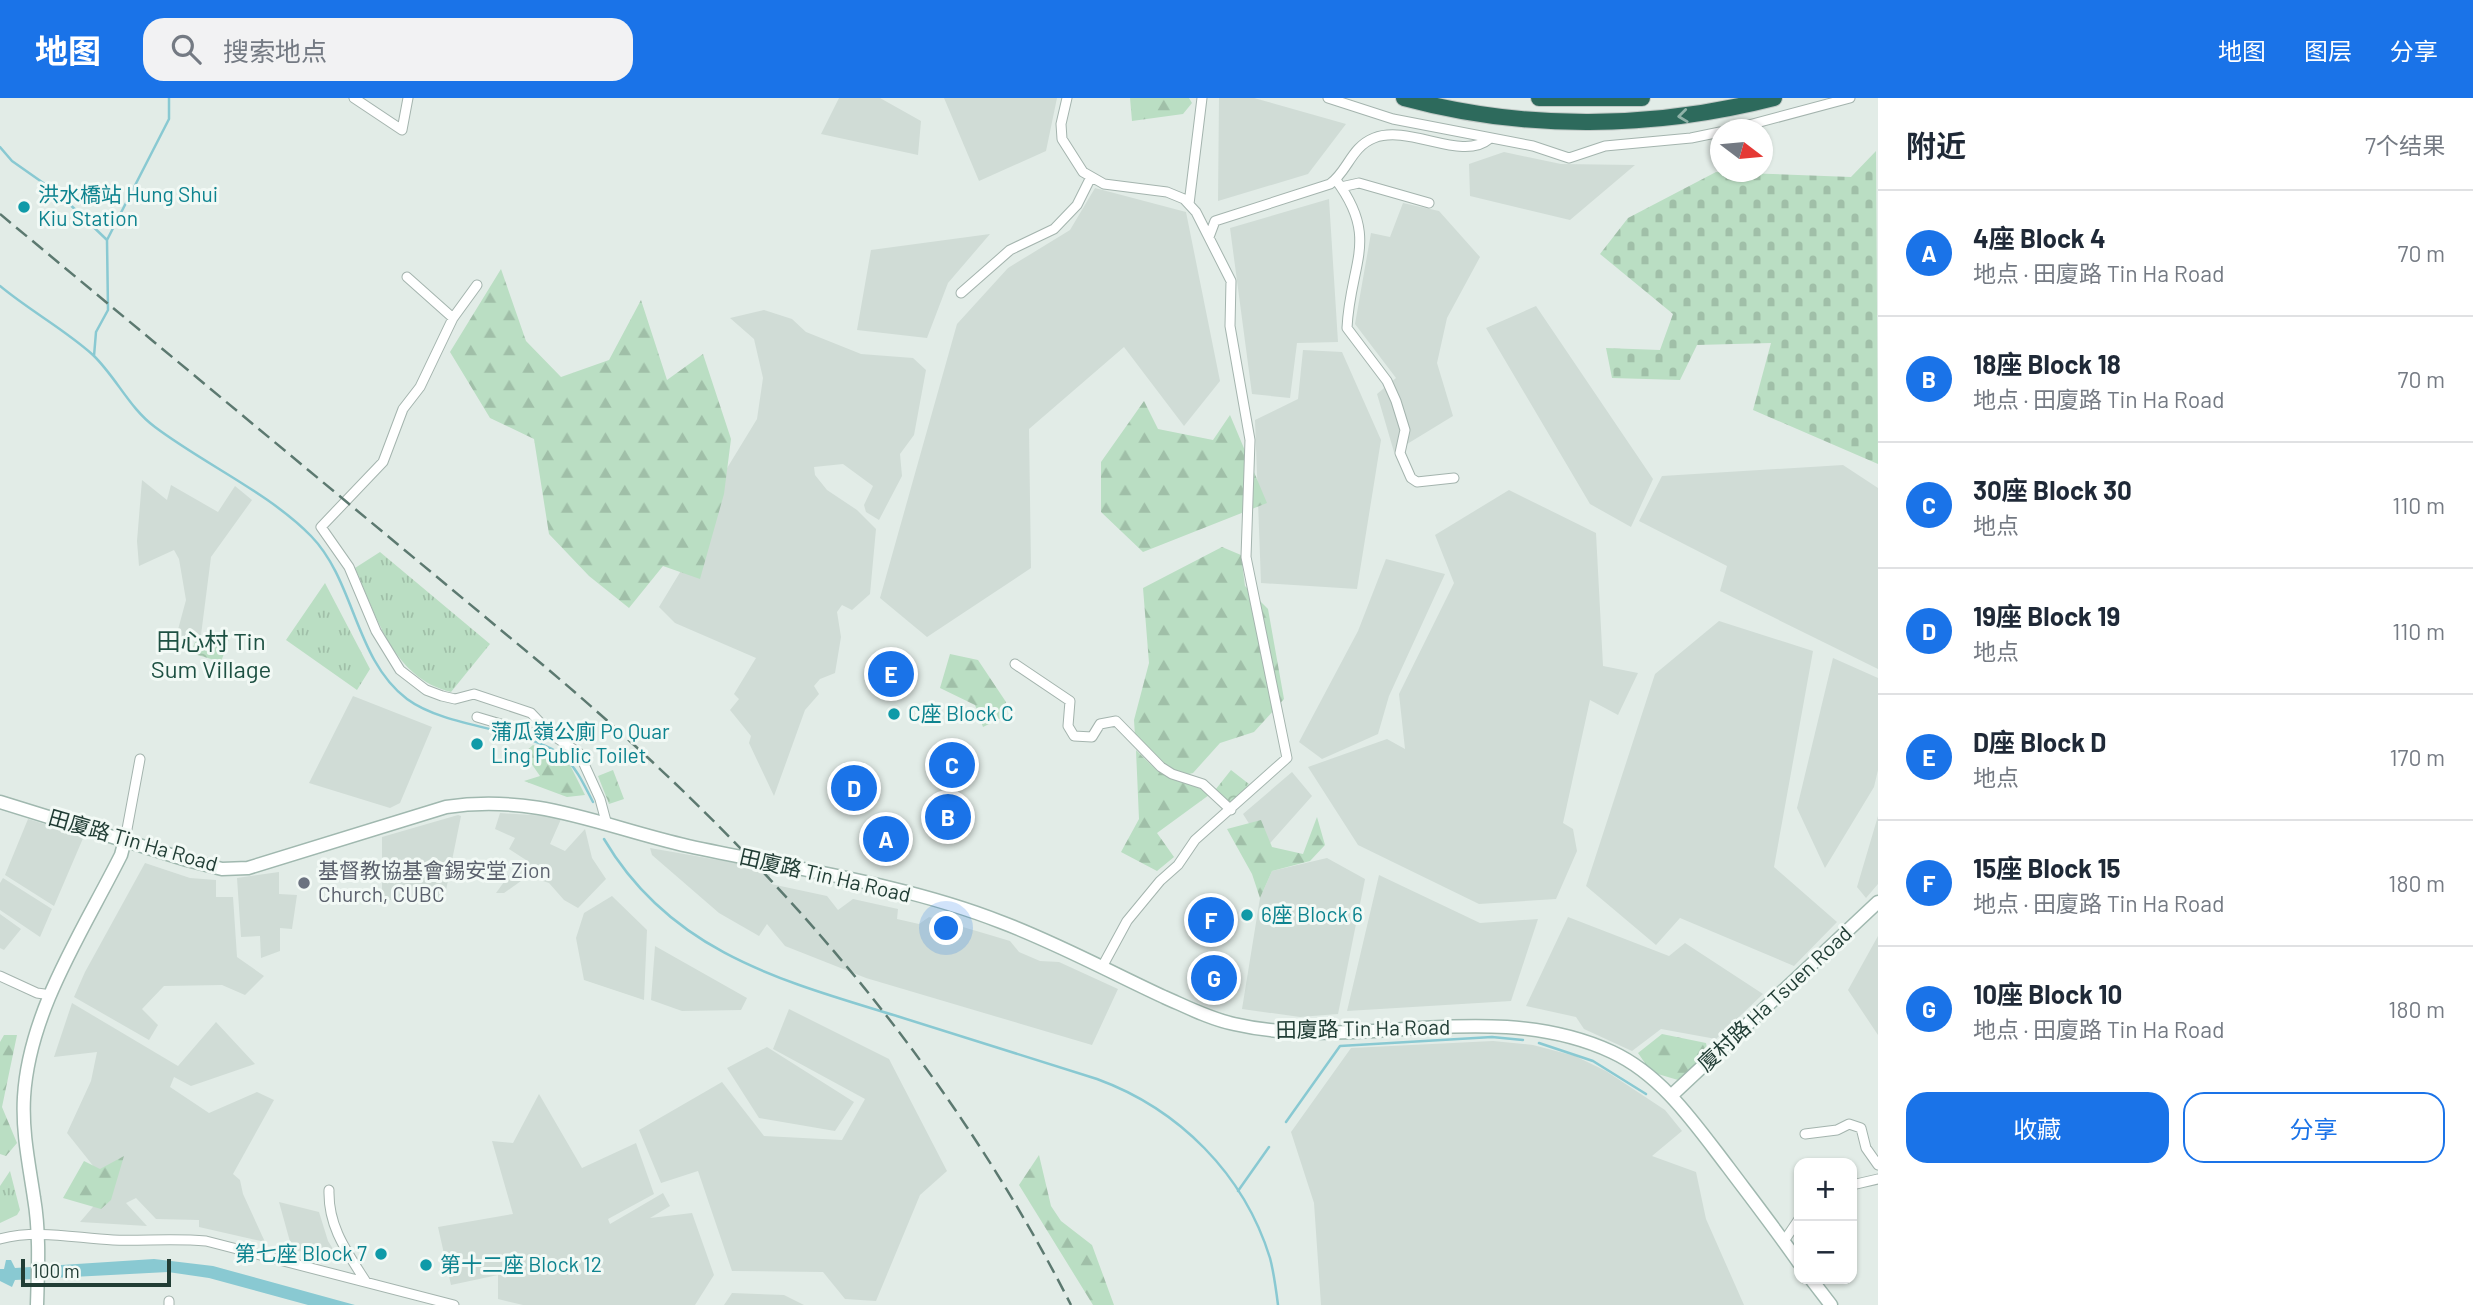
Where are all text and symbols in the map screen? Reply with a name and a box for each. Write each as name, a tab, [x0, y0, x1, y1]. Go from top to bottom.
search box	[143, 18, 633, 81]
text: 地图	[35, 30, 101, 70]
icon: search	[167, 30, 205, 68]
text: 搜索地点	[223, 35, 327, 66]
text: 地图	[2218, 36, 2266, 65]
text: 图层	[2304, 36, 2352, 65]
text: 分享	[2390, 36, 2438, 65]
one-way arrow	[1677, 108, 1689, 123]
north arrow	[1710, 119, 1773, 182]
text: 附近	[1906, 127, 1966, 163]
text: 7个结果	[2365, 131, 2445, 159]
place label: 洪水橋站 Hung Shui Kiu Station	[38, 181, 218, 230]
marker: 洪水橋站 Hung Shui Kiu Station	[16, 199, 32, 215]
text: 4座 Block 4	[1973, 222, 2106, 253]
text: A	[1921, 239, 1937, 267]
text: 70 m	[2398, 239, 2445, 267]
text: 地点 · 田廈路 Tin Ha Road	[1973, 259, 2225, 287]
text: 18座 Block 18	[1973, 348, 2121, 379]
text: B	[1922, 365, 1936, 393]
text: 70 m	[2398, 365, 2445, 393]
text: 地点 · 田廈路 Tin Ha Road	[1973, 385, 2225, 413]
text: 30座 Block 30	[1973, 474, 2132, 505]
text: C	[1922, 491, 1936, 519]
text: 110 m	[2392, 491, 2445, 519]
text: 地点	[1973, 511, 2019, 539]
text: 19座 Block 19	[1973, 600, 2120, 631]
text: D	[1922, 617, 1936, 645]
text: 110 m	[2392, 617, 2445, 645]
district label: 田心村 Tin Sum Village	[151, 626, 271, 683]
text: 地点	[1973, 637, 2019, 665]
pin: E	[868, 648, 914, 700]
place label: C座 Block C	[908, 700, 1014, 725]
marker: C座 Block C	[886, 706, 902, 722]
place label: 蒲瓜嶺公廁 Po Quar Ling Public Toilet	[491, 718, 670, 767]
text: D座 Block D	[1973, 726, 2106, 757]
marker: 蒲瓜嶺公廁 Po Quar Ling Public Toilet	[469, 736, 485, 752]
pin: C	[929, 739, 975, 791]
text: E	[1922, 743, 1936, 771]
text: 170 m	[2389, 743, 2445, 771]
pin: D	[831, 762, 877, 814]
text: 地点	[1973, 763, 2019, 791]
pin: B	[925, 791, 971, 843]
street label: 田廈路 Tin Ha Road	[46, 803, 221, 876]
pin: A	[863, 813, 909, 865]
street label: 田廈路 Tin Ha Road	[737, 843, 913, 906]
text: 15座 Block 15	[1973, 852, 2121, 883]
place label: 基督教協基會錫安堂 Zion Church, CUBC	[318, 857, 551, 906]
text: F	[1923, 869, 1935, 897]
text: 180 m	[2388, 869, 2445, 897]
marker: 基督教協基會錫安堂 Zion Church, CUBC	[296, 875, 312, 891]
text: 地点 · 田廈路 Tin Ha Road	[1973, 889, 2225, 917]
pin: F	[1188, 894, 1234, 946]
place label: 6座 Block 6	[1261, 901, 1363, 926]
marker: 6座 Block 6	[1239, 907, 1255, 923]
your location	[929, 911, 963, 945]
street label: 廈村路 Ha Tsuen Road	[1692, 920, 1856, 1076]
pin: G	[1191, 952, 1237, 1004]
text: 10座 Block 10	[1973, 978, 2122, 1009]
text: G	[1922, 995, 1936, 1023]
text: 180 m	[2388, 995, 2445, 1023]
street label: 田廈路 Tin Ha Road	[1275, 1013, 1451, 1042]
text: 地点 · 田廈路 Tin Ha Road	[1973, 1015, 2225, 1043]
button: 收藏	[1906, 1092, 2169, 1163]
button: 分享	[2183, 1092, 2445, 1163]
map controls	[1794, 1158, 1857, 1284]
button: +	[1794, 1158, 1857, 1221]
button: −	[1794, 1221, 1857, 1284]
place label: 第七座 Block 7	[235, 1240, 367, 1265]
marker: 第七座 Block 7	[373, 1246, 389, 1262]
place label: 第十二座 Block 12	[440, 1251, 602, 1276]
scale bar	[21, 1256, 172, 1288]
marker: 第十二座 Block 12	[418, 1257, 434, 1273]
text: 100 m	[32, 1259, 80, 1282]

